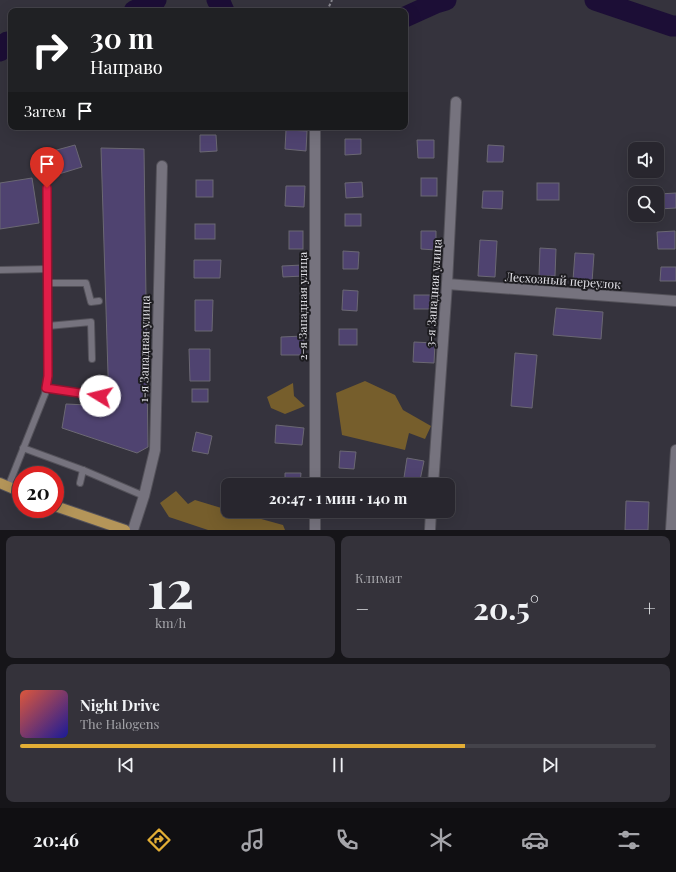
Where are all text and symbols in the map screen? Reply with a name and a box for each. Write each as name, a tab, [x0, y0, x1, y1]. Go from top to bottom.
text: 30 m	[90, 19, 154, 56]
icon: right	[24, 24, 76, 76]
text: Направо	[90, 55, 163, 79]
icon: arrive	[74, 100, 96, 122]
text: Затем	[24, 101, 66, 121]
map controls	[628, 142, 664, 222]
button: sound	[628, 142, 664, 178]
pin	[30, 147, 64, 188]
icon: arrive	[36, 153, 58, 175]
button: search	[628, 186, 664, 222]
street label: 3-я Западная улица	[421, 238, 445, 347]
street label: 2-я Западная улица	[294, 252, 310, 360]
street label: Лесхозный переулок	[503, 268, 622, 292]
street label: 1-я Западная улица	[135, 295, 153, 403]
position arrow	[79, 375, 121, 417]
speed limit sign: 20	[12, 466, 64, 518]
text: 20:47 · 1 мин · 140 m	[269, 488, 407, 508]
text: 12	[147, 553, 194, 622]
text: Климат	[355, 569, 402, 586]
text: 20.5°	[473, 588, 539, 628]
text: −	[355, 593, 369, 623]
text: +	[643, 593, 656, 623]
text: km/h	[155, 614, 186, 631]
text: Night Drive	[80, 695, 160, 715]
text: The Halogens	[80, 715, 159, 732]
icon: previous	[115, 754, 137, 776]
icon: pause	[327, 754, 349, 776]
icon: next	[539, 754, 561, 776]
icon: directions	[145, 826, 173, 854]
icon: music	[239, 826, 267, 854]
icon: phone	[333, 826, 361, 854]
icon: climate	[427, 826, 455, 854]
icon: car	[521, 826, 549, 854]
icon: filters	[615, 826, 643, 854]
text: 20:46	[33, 828, 79, 852]

